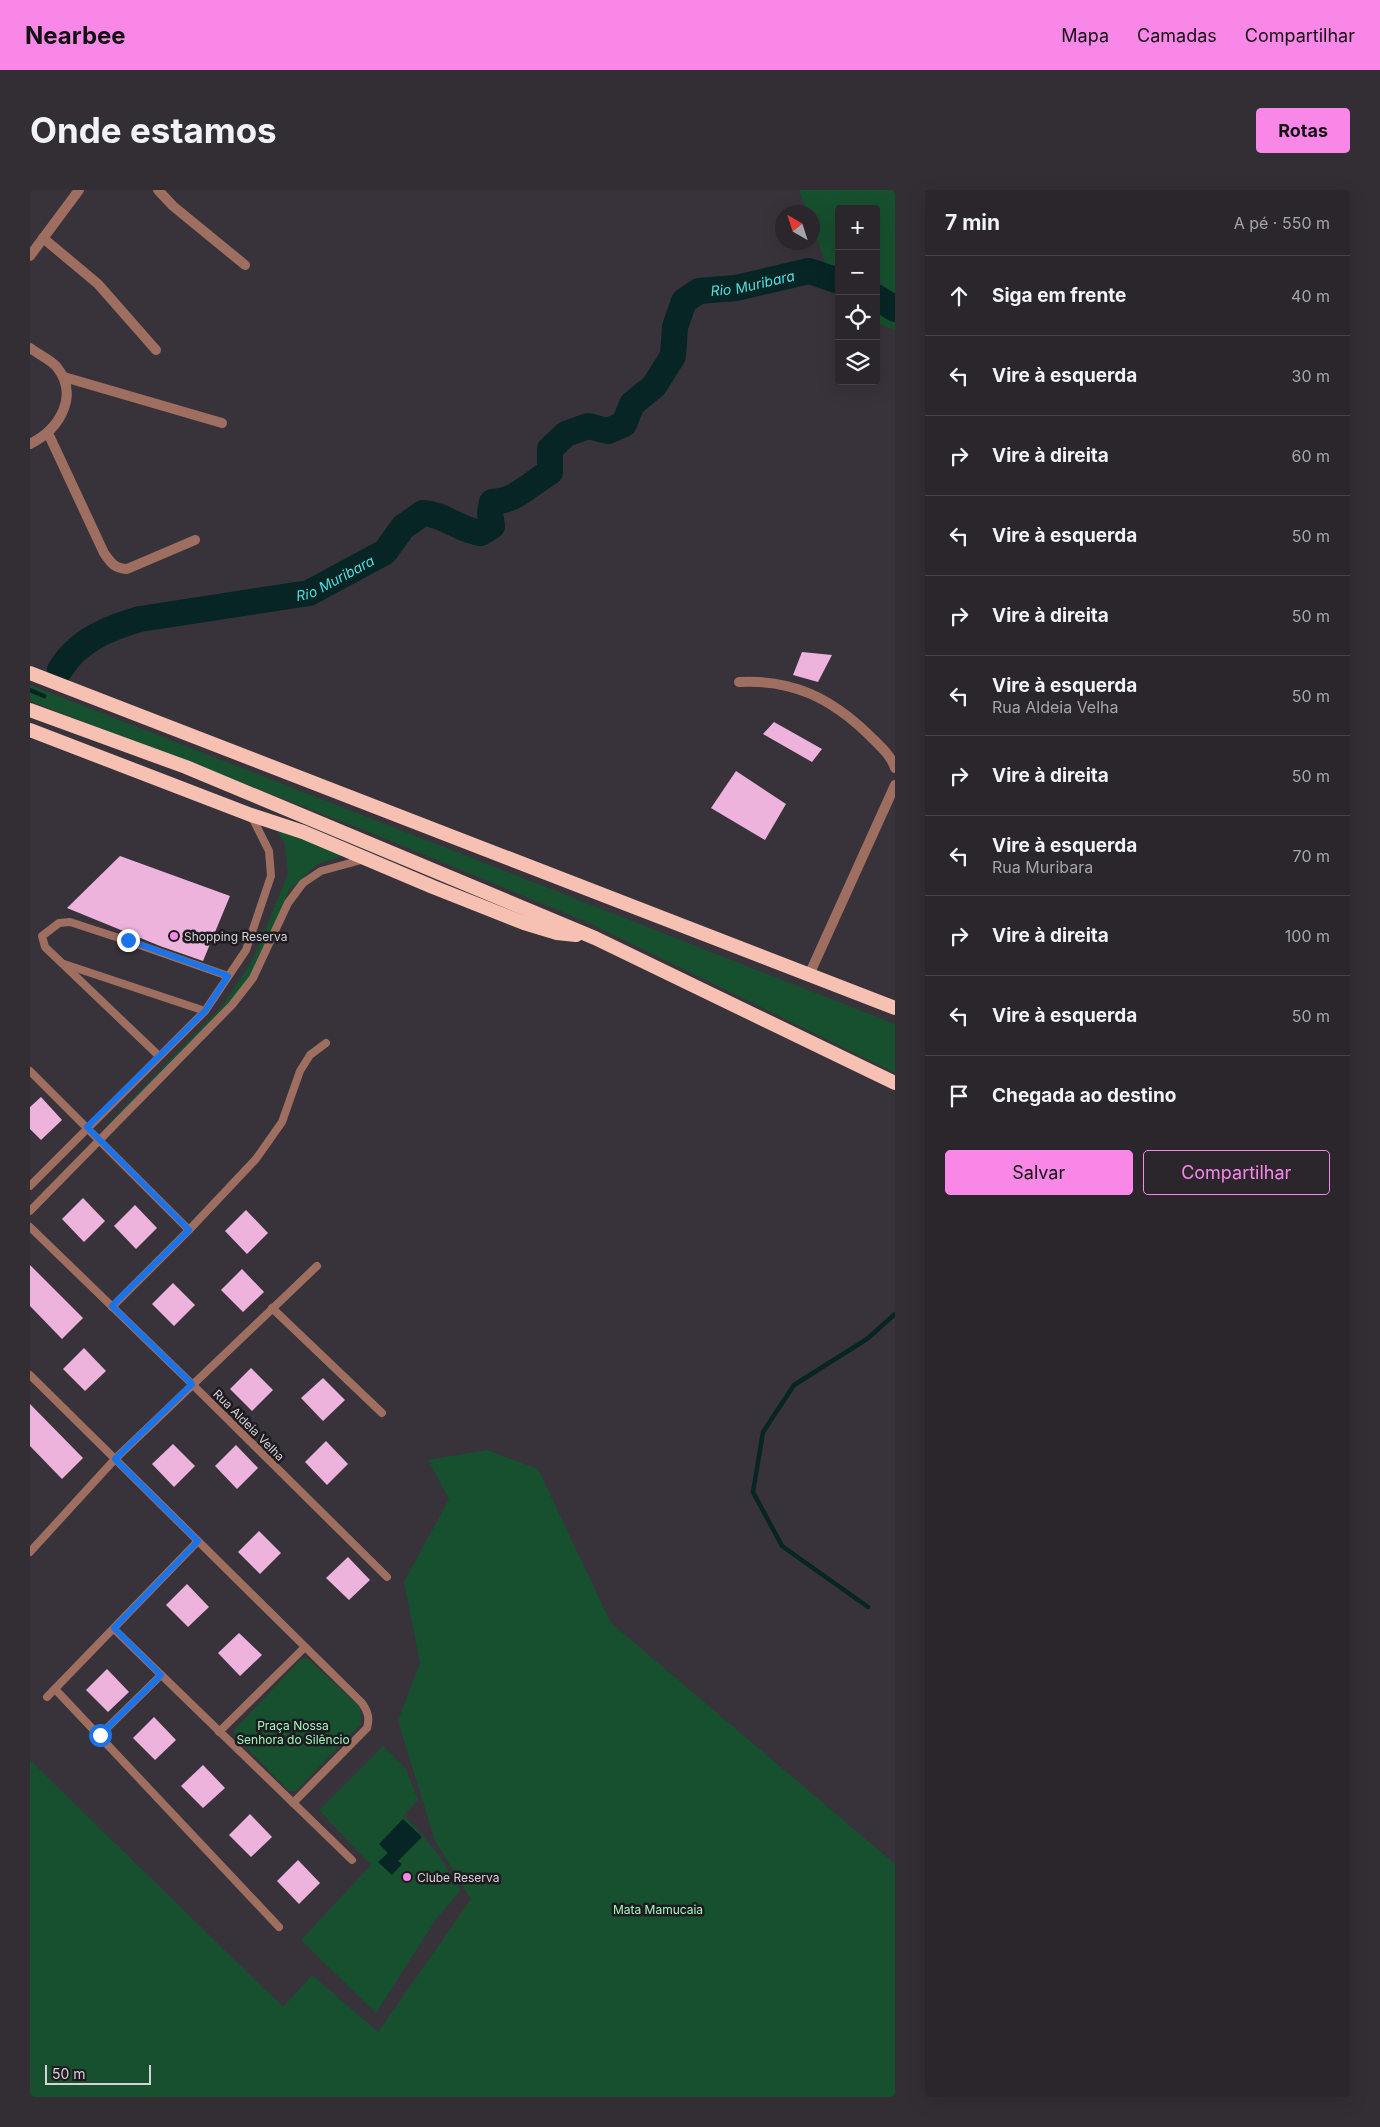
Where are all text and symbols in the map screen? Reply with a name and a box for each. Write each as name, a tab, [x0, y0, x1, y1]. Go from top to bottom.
text: Nearbee	[25, 21, 126, 50]
text: Mapa	[1061, 25, 1109, 46]
text: Camadas	[1137, 25, 1217, 46]
text: Compartilhar	[1245, 25, 1355, 46]
button: Rotas	[1256, 108, 1350, 153]
text: Onde estamos	[30, 109, 277, 151]
north arrow	[775, 205, 820, 250]
map controls	[835, 205, 880, 385]
button: +	[835, 205, 880, 250]
text: 7 min	[945, 210, 1000, 235]
text: A pé · 550 m	[1234, 213, 1330, 233]
button: −	[835, 250, 880, 295]
water label: Rio Muribara	[710, 266, 797, 299]
icon: ahead	[945, 282, 973, 310]
text: Siga em frente	[992, 284, 1126, 307]
text: 40 m	[1291, 286, 1330, 306]
button: locate	[835, 295, 880, 340]
button: layers	[835, 340, 880, 385]
icon: left	[945, 362, 973, 390]
text: Vire à esquerda	[992, 364, 1137, 387]
text: 30 m	[1292, 366, 1330, 386]
icon: right	[945, 442, 973, 470]
text: Vire à direita	[992, 444, 1109, 467]
text: 60 m	[1291, 446, 1330, 466]
icon: left	[945, 522, 973, 550]
text: Vire à esquerda	[992, 524, 1137, 547]
text: 50 m	[1292, 526, 1330, 546]
water label: Rio Muribara	[295, 551, 377, 603]
icon: right	[945, 602, 973, 630]
text: Vire à direita	[992, 604, 1109, 627]
text: 50 m	[1292, 606, 1330, 626]
text: Vire à esquerda	[992, 674, 1137, 697]
icon: left	[945, 682, 973, 710]
text: 50 m	[1292, 686, 1330, 706]
text: Rua Aldeia Velha	[992, 697, 1119, 717]
icon: right	[945, 762, 973, 790]
text: Vire à direita	[992, 764, 1109, 787]
text: 50 m	[1292, 766, 1330, 786]
text: Vire à esquerda	[992, 834, 1137, 857]
icon: left	[945, 842, 973, 870]
text: 70 m	[1293, 846, 1330, 866]
text: Rua Muribara	[992, 857, 1093, 877]
icon: right	[945, 922, 973, 950]
text: Vire à direita	[992, 924, 1109, 947]
text: 100 m	[1285, 926, 1330, 946]
route end	[117, 929, 140, 952]
place label: Shopping Reserva	[184, 929, 287, 944]
marker: Shopping Reserva	[168, 930, 180, 942]
icon: left	[945, 1002, 973, 1030]
text: Vire à esquerda	[992, 1004, 1137, 1027]
text: 50 m	[1292, 1006, 1330, 1026]
icon: arrive	[945, 1082, 973, 1110]
text: Chegada ao destino	[992, 1084, 1176, 1107]
button: Salvar	[945, 1150, 1133, 1195]
button: Compartilhar	[1143, 1150, 1330, 1195]
street label: Rua Aldeia Velha	[210, 1386, 288, 1464]
park label: Praça Nossa Senhora do Silêncio	[236, 1718, 350, 1747]
route start	[89, 1724, 112, 1747]
place label: Clube Reserva	[417, 1870, 500, 1885]
marker: Clube Reserva	[401, 1871, 413, 1883]
park label: Mata Mamucaia	[613, 1902, 703, 1917]
scale bar	[45, 2062, 151, 2085]
text: 50 m	[52, 2065, 86, 2082]

